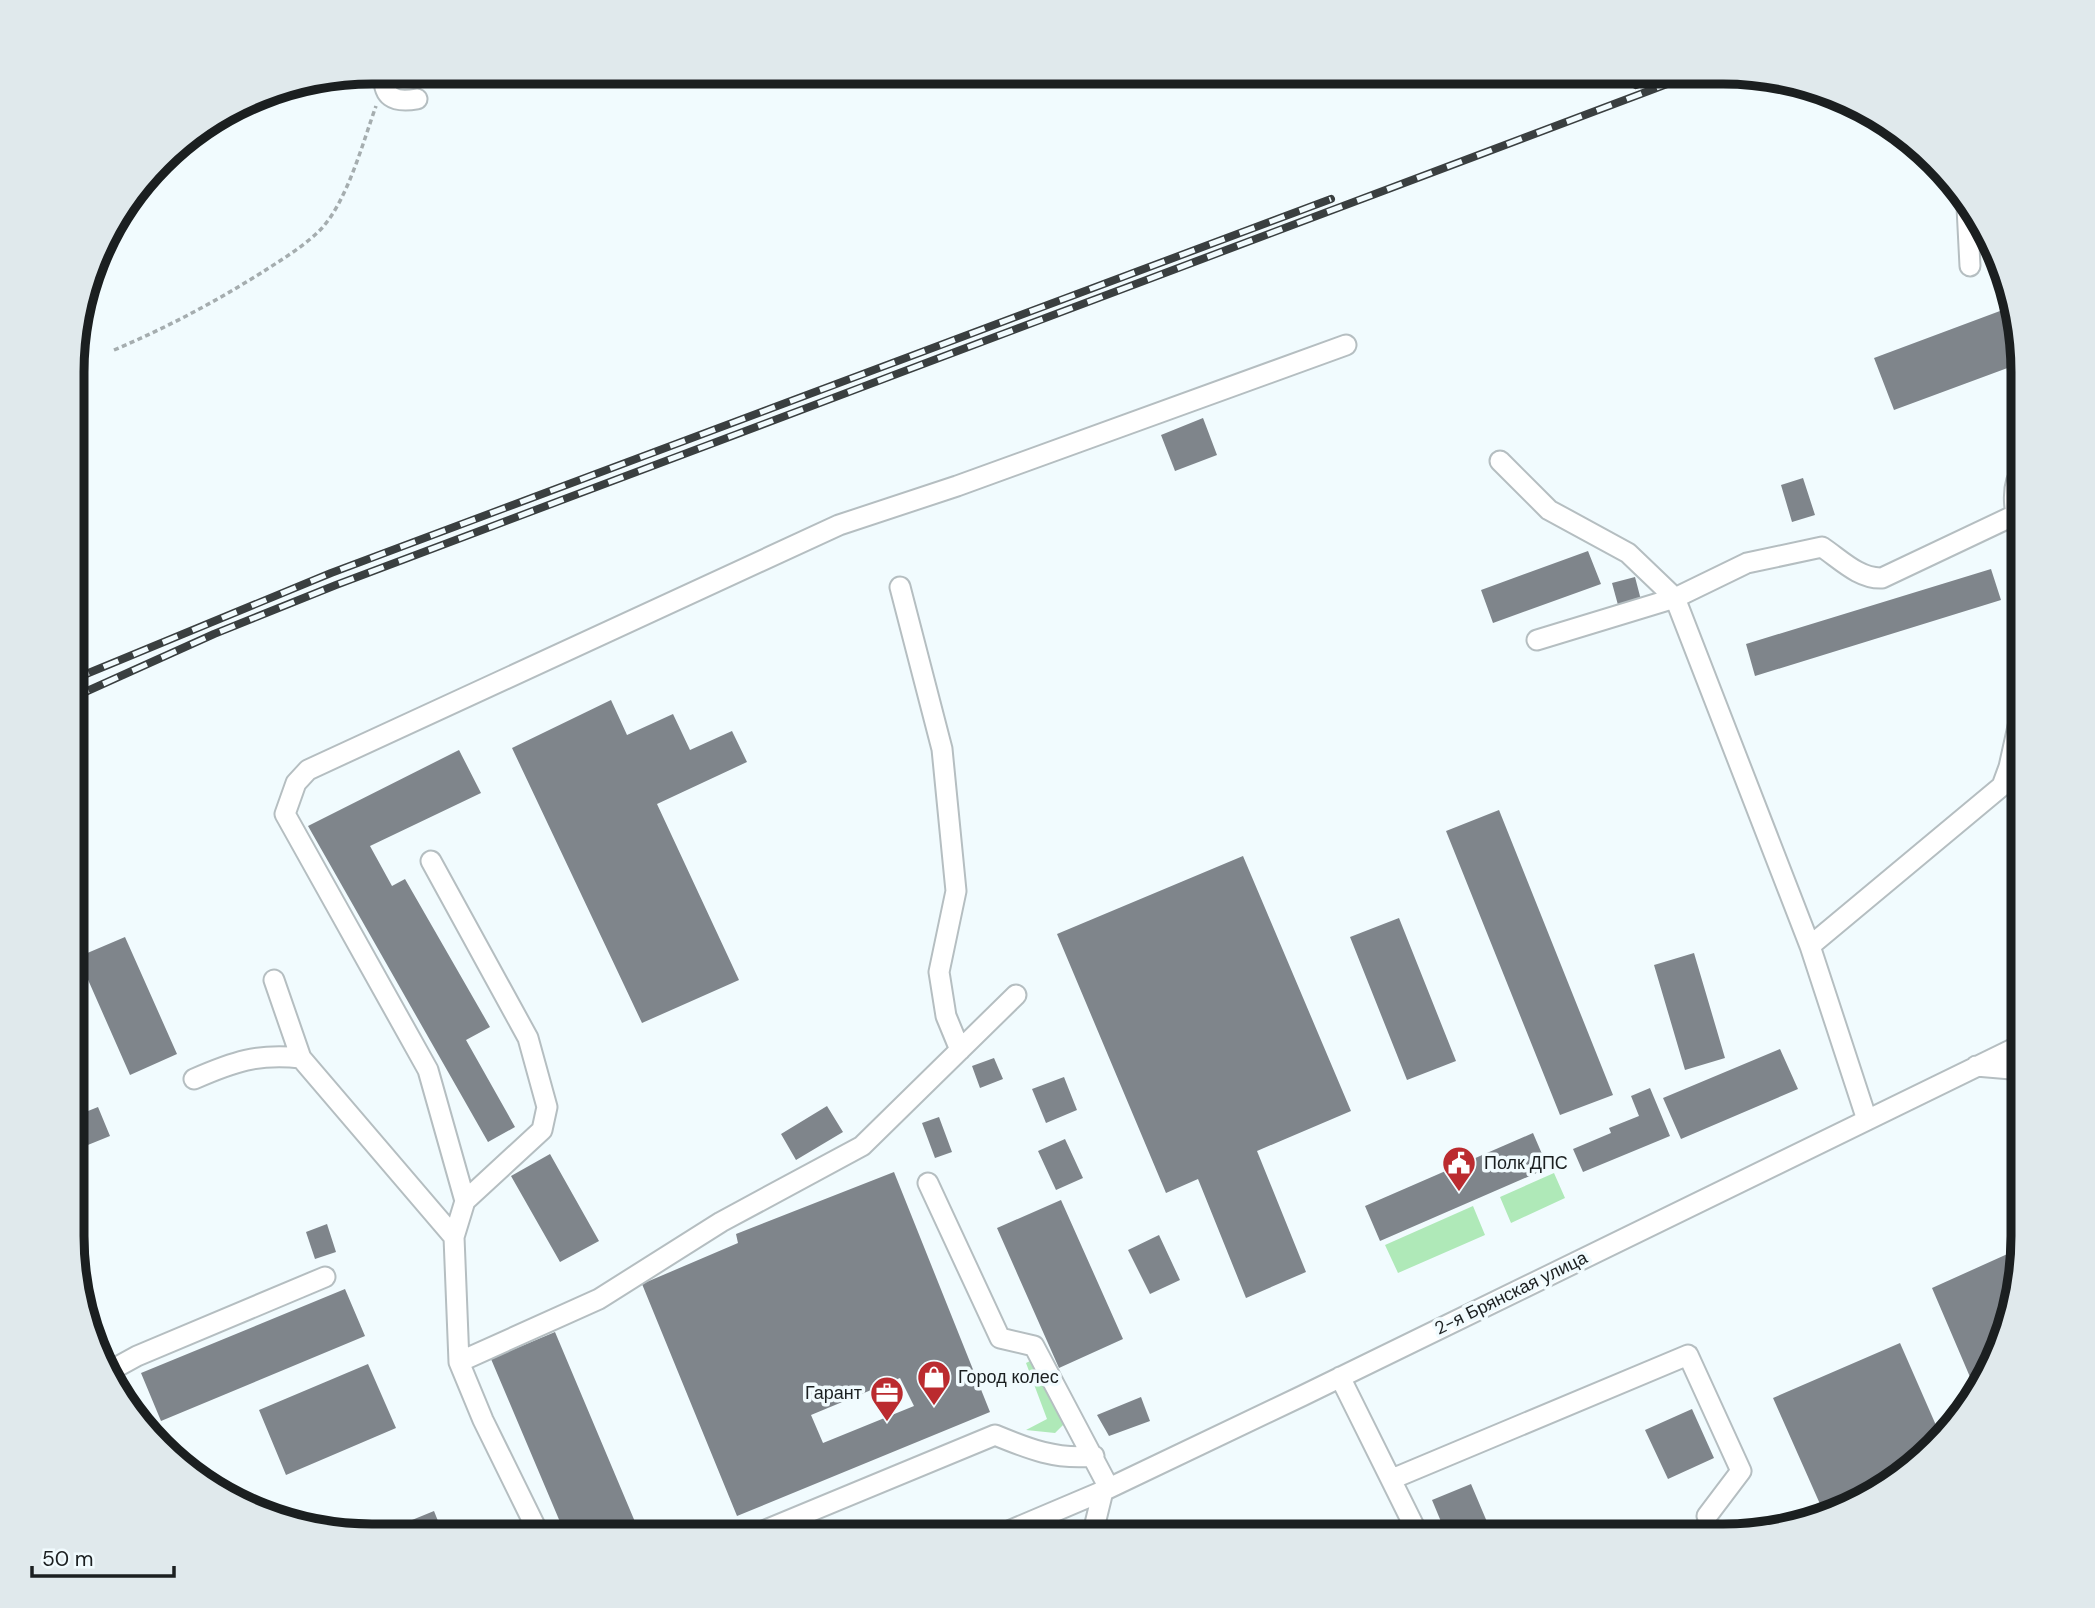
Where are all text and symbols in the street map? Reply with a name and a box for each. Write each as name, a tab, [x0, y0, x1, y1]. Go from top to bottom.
public building icon: Полк ДПС	[1440, 1144, 1478, 1193]
place label: Полк ДПС	[1484, 1151, 1568, 1175]
street label: 2-я Брянская улица	[1431, 1245, 1592, 1340]
shop icon: Город колес	[915, 1358, 953, 1407]
place label: Город колес	[958, 1365, 1059, 1389]
office icon: Гарант	[868, 1374, 906, 1423]
place label: Гарант	[805, 1381, 862, 1405]
scale bar	[32, 1534, 173, 1578]
text: 50 m	[42, 1545, 93, 1573]

